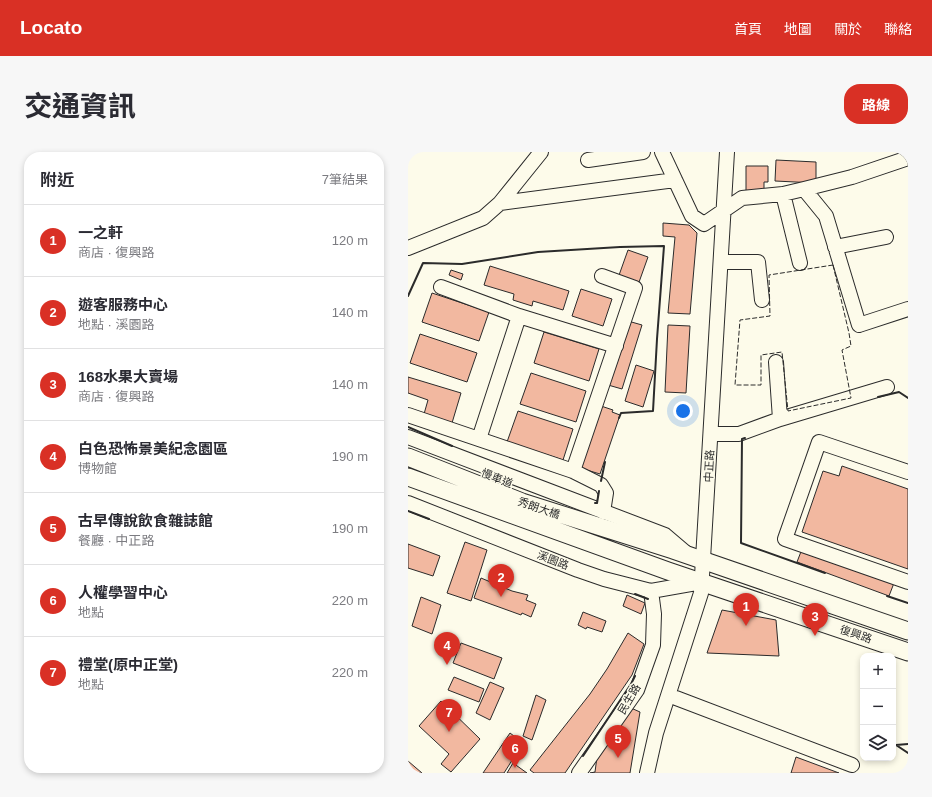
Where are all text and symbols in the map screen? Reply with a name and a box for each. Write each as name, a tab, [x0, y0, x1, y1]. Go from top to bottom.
text: Locato	[20, 17, 82, 38]
text: 首頁	[734, 21, 762, 37]
text: 地圖	[784, 21, 812, 37]
text: 關於	[834, 21, 862, 37]
text: 聯絡	[884, 21, 912, 37]
button: 路線	[844, 84, 908, 124]
text: 交通資訊	[24, 91, 136, 122]
text: 附近	[40, 171, 74, 190]
text: 7筆結果	[322, 172, 368, 187]
text: 一之軒	[78, 224, 123, 241]
text: 1	[49, 233, 57, 248]
text: 120 m	[332, 233, 368, 248]
text: 商店 · 復興路	[78, 245, 155, 260]
text: 遊客服務中心	[78, 296, 168, 313]
text: 2	[49, 305, 57, 320]
text: 140 m	[332, 305, 368, 320]
text: 地點 · 溪園路	[78, 317, 155, 332]
text: 168水果大賣場	[78, 368, 178, 385]
text: 3	[49, 377, 57, 392]
text: 140 m	[332, 377, 368, 392]
text: 商店 · 復興路	[78, 389, 155, 404]
your location	[673, 401, 693, 421]
text: 白色恐怖景美紀念園區	[78, 440, 228, 457]
text: 4	[49, 449, 57, 464]
text: 190 m	[332, 449, 368, 464]
street label: 中正路	[702, 449, 716, 483]
text: 博物館	[78, 461, 117, 476]
street label: 慢車道	[479, 466, 515, 490]
street label: 秀朗大橋	[516, 495, 562, 521]
text: 古早傳說飲食雜誌館	[78, 512, 213, 529]
text: 5	[49, 521, 57, 536]
text: 190 m	[332, 521, 368, 536]
text: 餐廳 · 中正路	[78, 533, 155, 548]
street label: 溪園路	[535, 548, 571, 572]
pin: 2	[488, 564, 514, 597]
text: 人權學習中心	[78, 584, 168, 601]
text: 6	[49, 593, 57, 608]
text: 220 m	[332, 593, 368, 608]
pin: 1	[733, 593, 759, 626]
pin: 3	[802, 603, 828, 636]
text: 地點	[78, 605, 104, 620]
street label: 復興路	[838, 623, 874, 645]
pin: 4	[434, 632, 460, 665]
map controls	[860, 653, 896, 761]
button: +	[860, 653, 896, 689]
text: 禮堂(原中正堂)	[78, 656, 178, 673]
text: 7	[49, 665, 57, 680]
text: 220 m	[332, 665, 368, 680]
text: 地點	[78, 677, 104, 692]
street label: 民生路	[615, 682, 643, 716]
button: −	[860, 689, 896, 725]
pin: 7	[436, 699, 462, 732]
pin: 5	[605, 725, 631, 758]
button: layers	[860, 725, 896, 761]
pin: 6	[502, 735, 528, 768]

